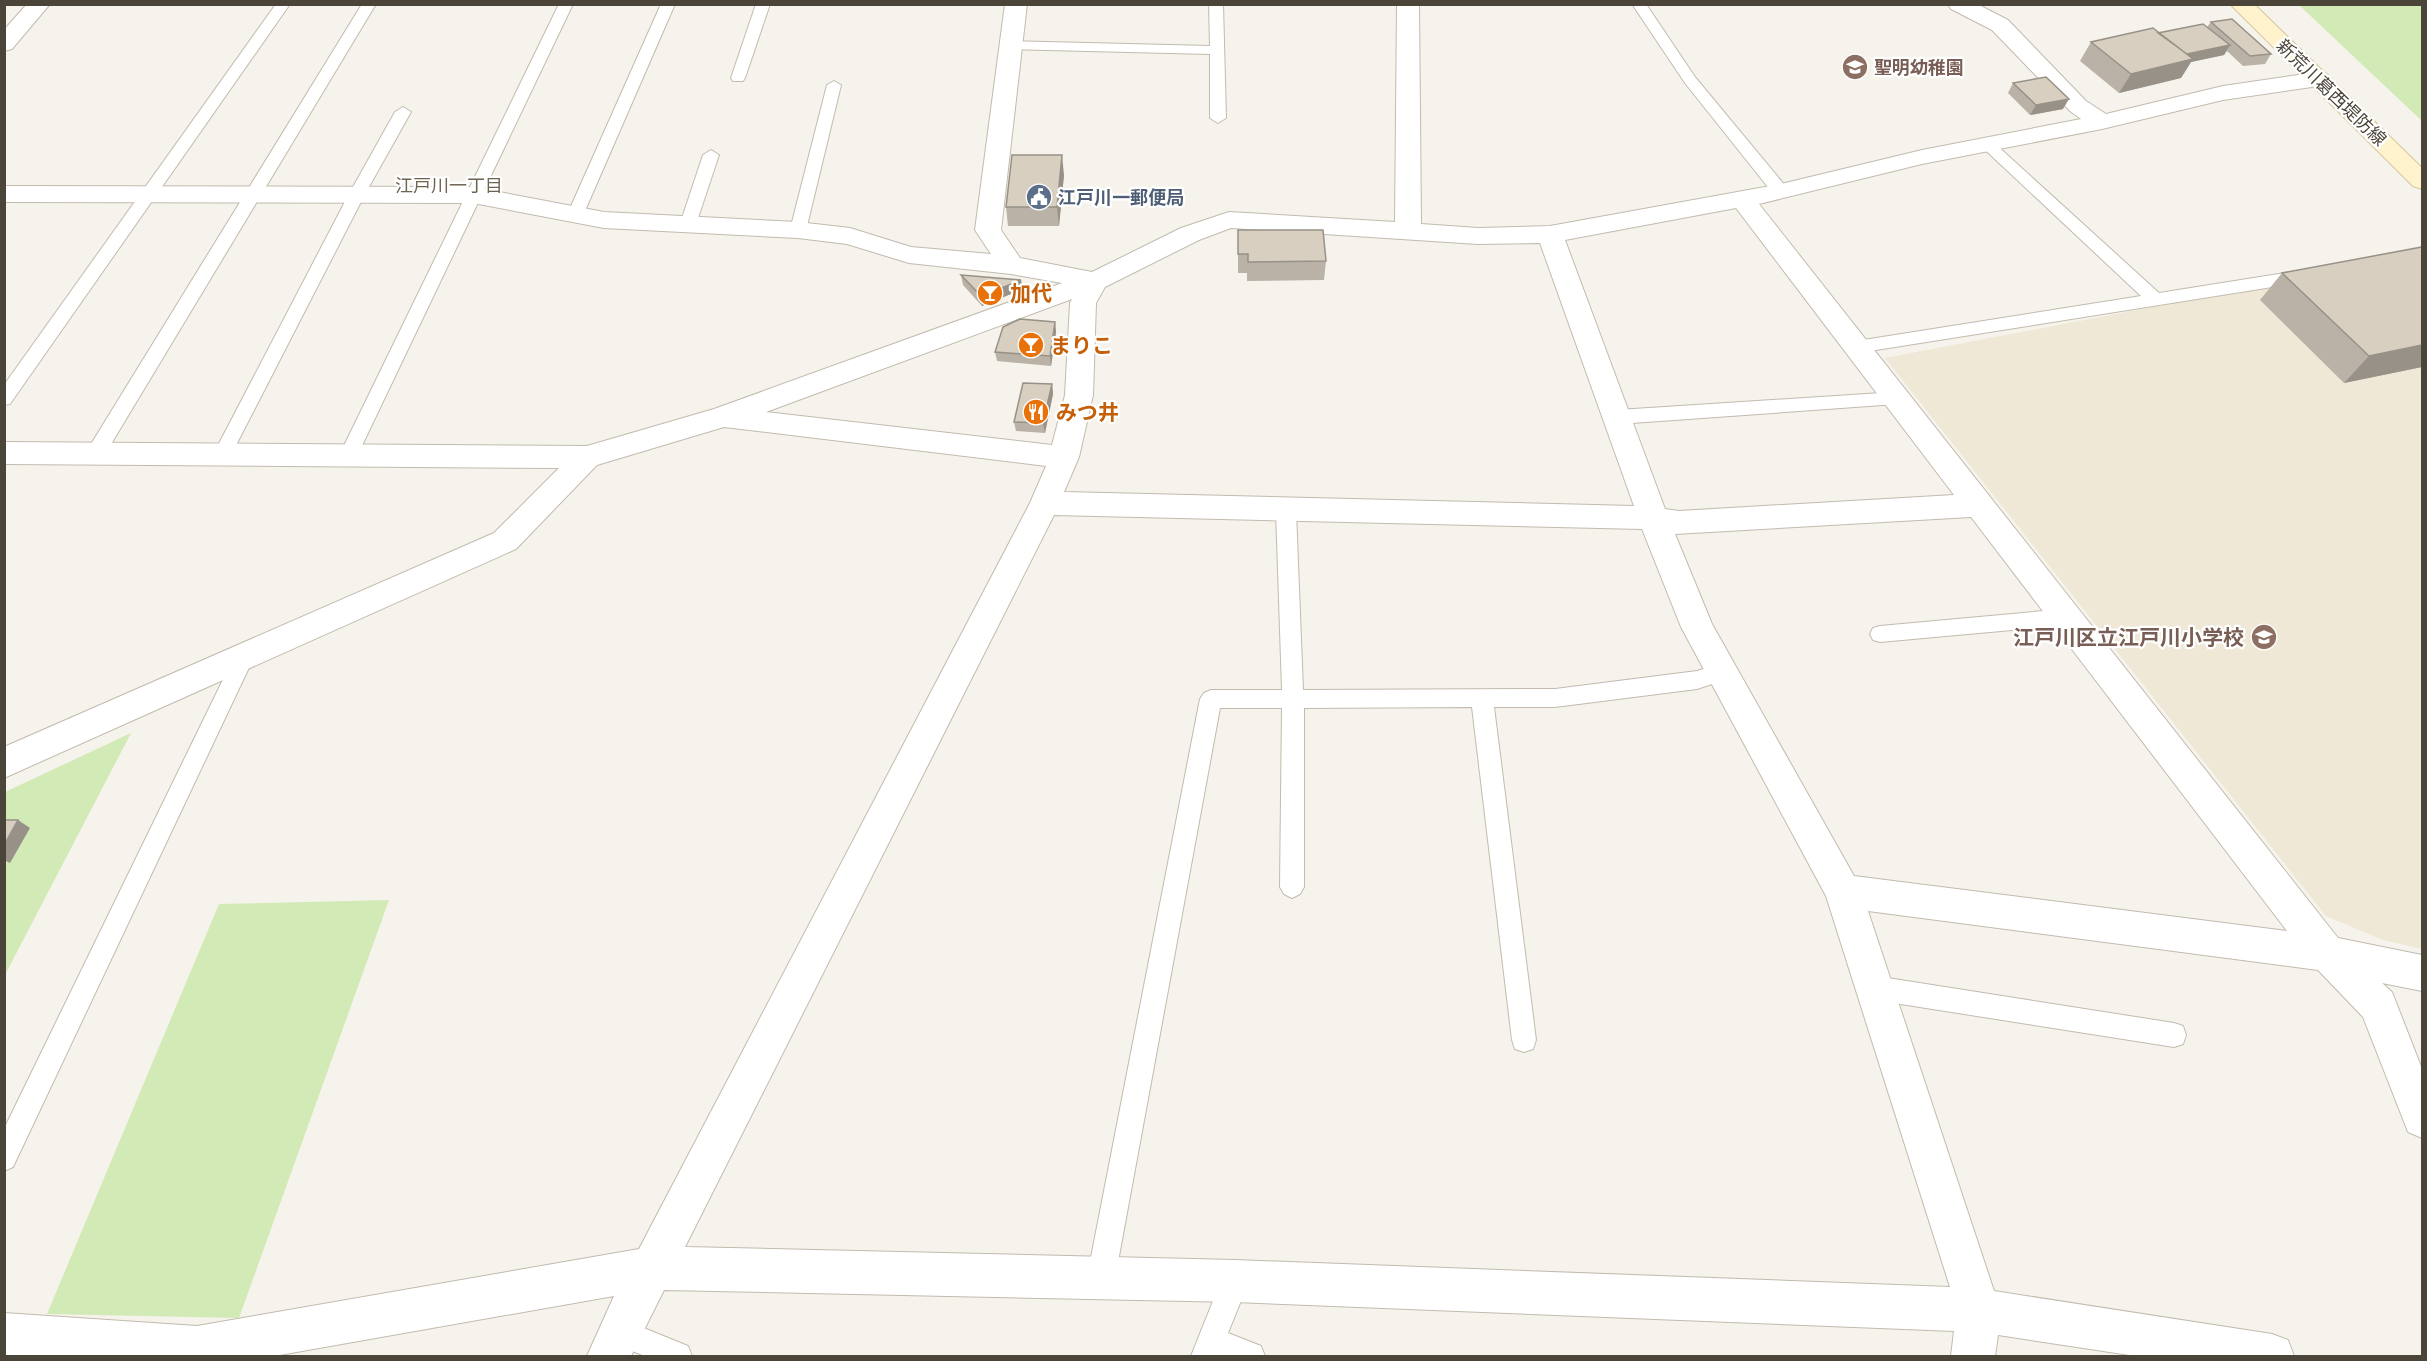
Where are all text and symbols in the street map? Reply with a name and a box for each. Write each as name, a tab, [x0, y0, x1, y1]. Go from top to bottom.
street label: 新荒川葛西堤防線	[2272, 33, 2392, 151]
school or university icon: 聖明幼稚園	[1840, 52, 1870, 82]
place label: 聖明幼稚園	[1874, 55, 1964, 79]
district label: 江戸川一丁目	[395, 173, 503, 197]
public building icon: 江戸川一郵便局	[1024, 182, 1054, 212]
place label: 江戸川一郵便局	[1058, 185, 1184, 209]
bar icon: 加代	[975, 278, 1005, 308]
place label: 加代	[1010, 279, 1052, 307]
bar icon: まりこ	[1016, 330, 1046, 360]
place label: まりこ	[1050, 331, 1113, 359]
restaurant icon: みつ井	[1021, 397, 1051, 427]
place label: みつ井	[1056, 398, 1119, 426]
school or university icon: 江戸川区立江戸川小学校	[2249, 622, 2279, 652]
place label: 江戸川区立江戸川小学校	[2013, 623, 2244, 651]

